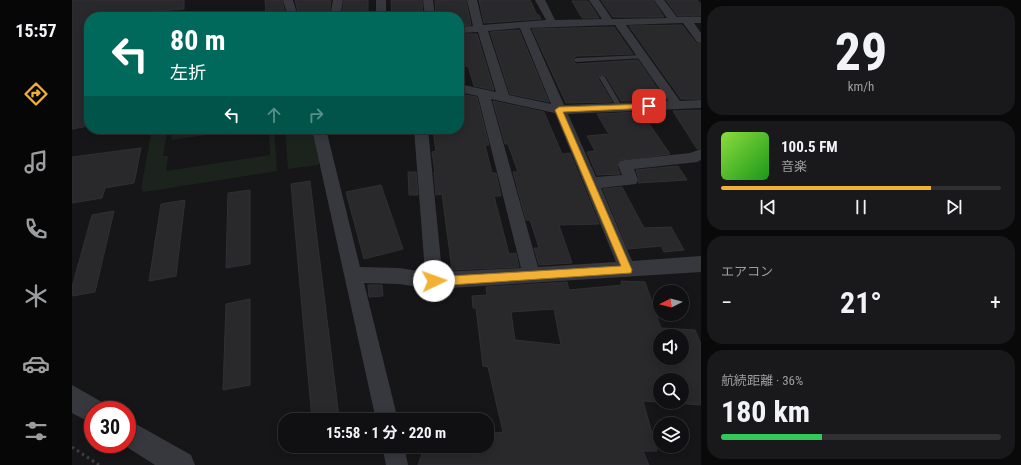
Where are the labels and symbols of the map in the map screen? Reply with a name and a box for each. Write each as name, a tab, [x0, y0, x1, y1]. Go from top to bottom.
pin	[632, 89, 666, 123]
position arrow	[413, 260, 455, 302]
north arrow	[653, 285, 689, 321]
speed limit sign: 30	[84, 401, 136, 453]

